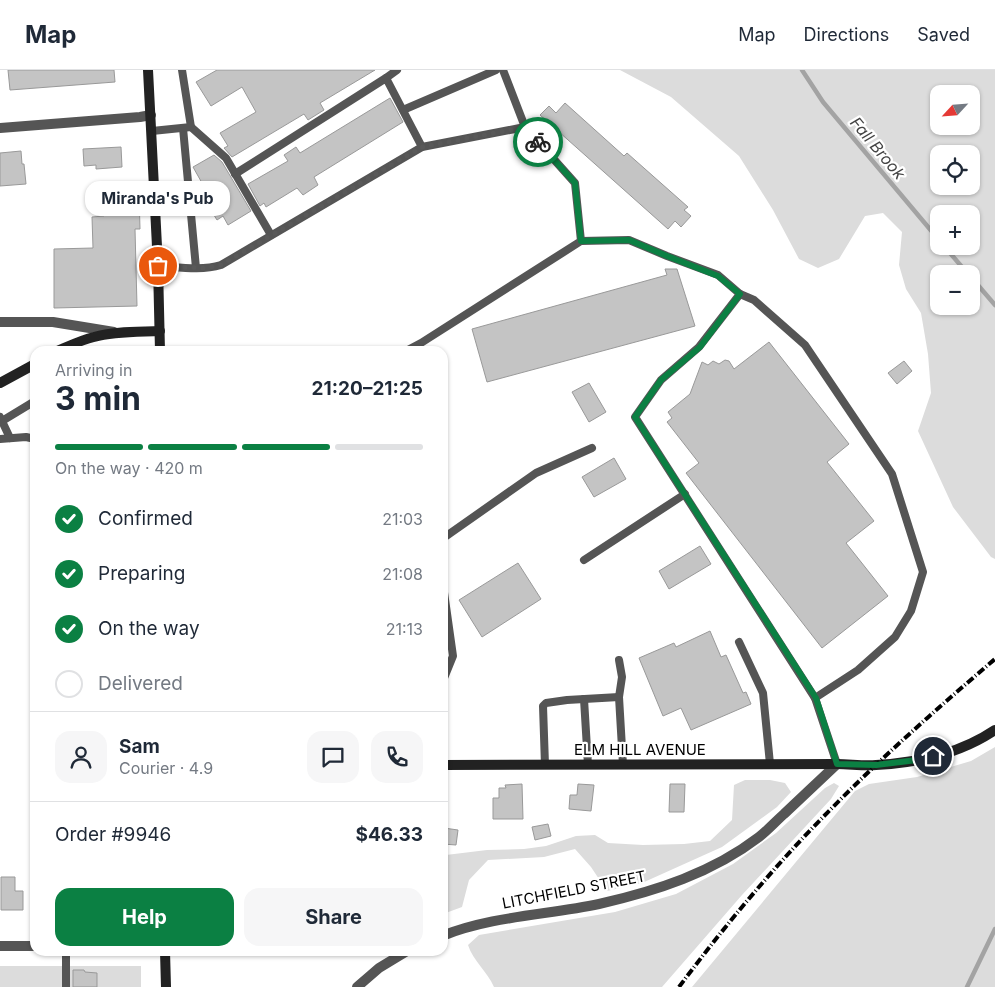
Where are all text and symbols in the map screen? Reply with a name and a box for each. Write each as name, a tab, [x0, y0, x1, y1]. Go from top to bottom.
text: Map	[25, 20, 76, 49]
text: Map	[738, 24, 776, 45]
text: Directions	[804, 24, 889, 45]
text: Saved	[917, 24, 970, 45]
north arrow	[930, 85, 980, 135]
map controls	[930, 85, 980, 315]
water label: Fall Brook	[846, 113, 910, 183]
courier	[513, 117, 563, 167]
icon: bike	[524, 128, 552, 156]
button: locate	[930, 145, 980, 195]
callout: Miranda's Pub	[86, 181, 230, 216]
text: Miranda's Pub	[101, 188, 214, 208]
button: +	[930, 205, 980, 255]
pin	[137, 245, 179, 287]
icon: bag	[144, 252, 172, 280]
button: −	[930, 265, 980, 315]
text: Arriving in	[55, 360, 132, 380]
text: 21:20–21:25	[312, 377, 423, 400]
text: 3 min	[55, 379, 141, 418]
text: On the way · 420 m	[55, 458, 203, 478]
icon: check	[55, 505, 83, 533]
text: Confirmed	[98, 507, 193, 530]
text: 21:03	[382, 509, 423, 529]
icon: check	[55, 560, 83, 588]
text: Preparing	[98, 562, 185, 585]
text: 21:08	[382, 564, 423, 584]
icon: check	[55, 615, 83, 643]
text: On the way	[98, 617, 200, 640]
text: 21:13	[386, 619, 423, 639]
text: Delivered	[98, 672, 183, 695]
button: person	[55, 731, 107, 783]
button: chat	[307, 731, 359, 783]
button: phone	[371, 731, 423, 783]
text: Sam	[119, 735, 160, 758]
pin	[912, 735, 954, 777]
street label: ELM HILL AVENUE	[574, 740, 706, 759]
icon: home	[919, 742, 947, 770]
text: Courier · 4.9	[119, 758, 213, 778]
text: Order #9946	[55, 823, 171, 846]
text: $46.33	[355, 823, 423, 846]
street label: LITCHFIELD STREET	[500, 866, 647, 913]
button: Help	[55, 888, 234, 946]
button: Share	[244, 888, 423, 946]

